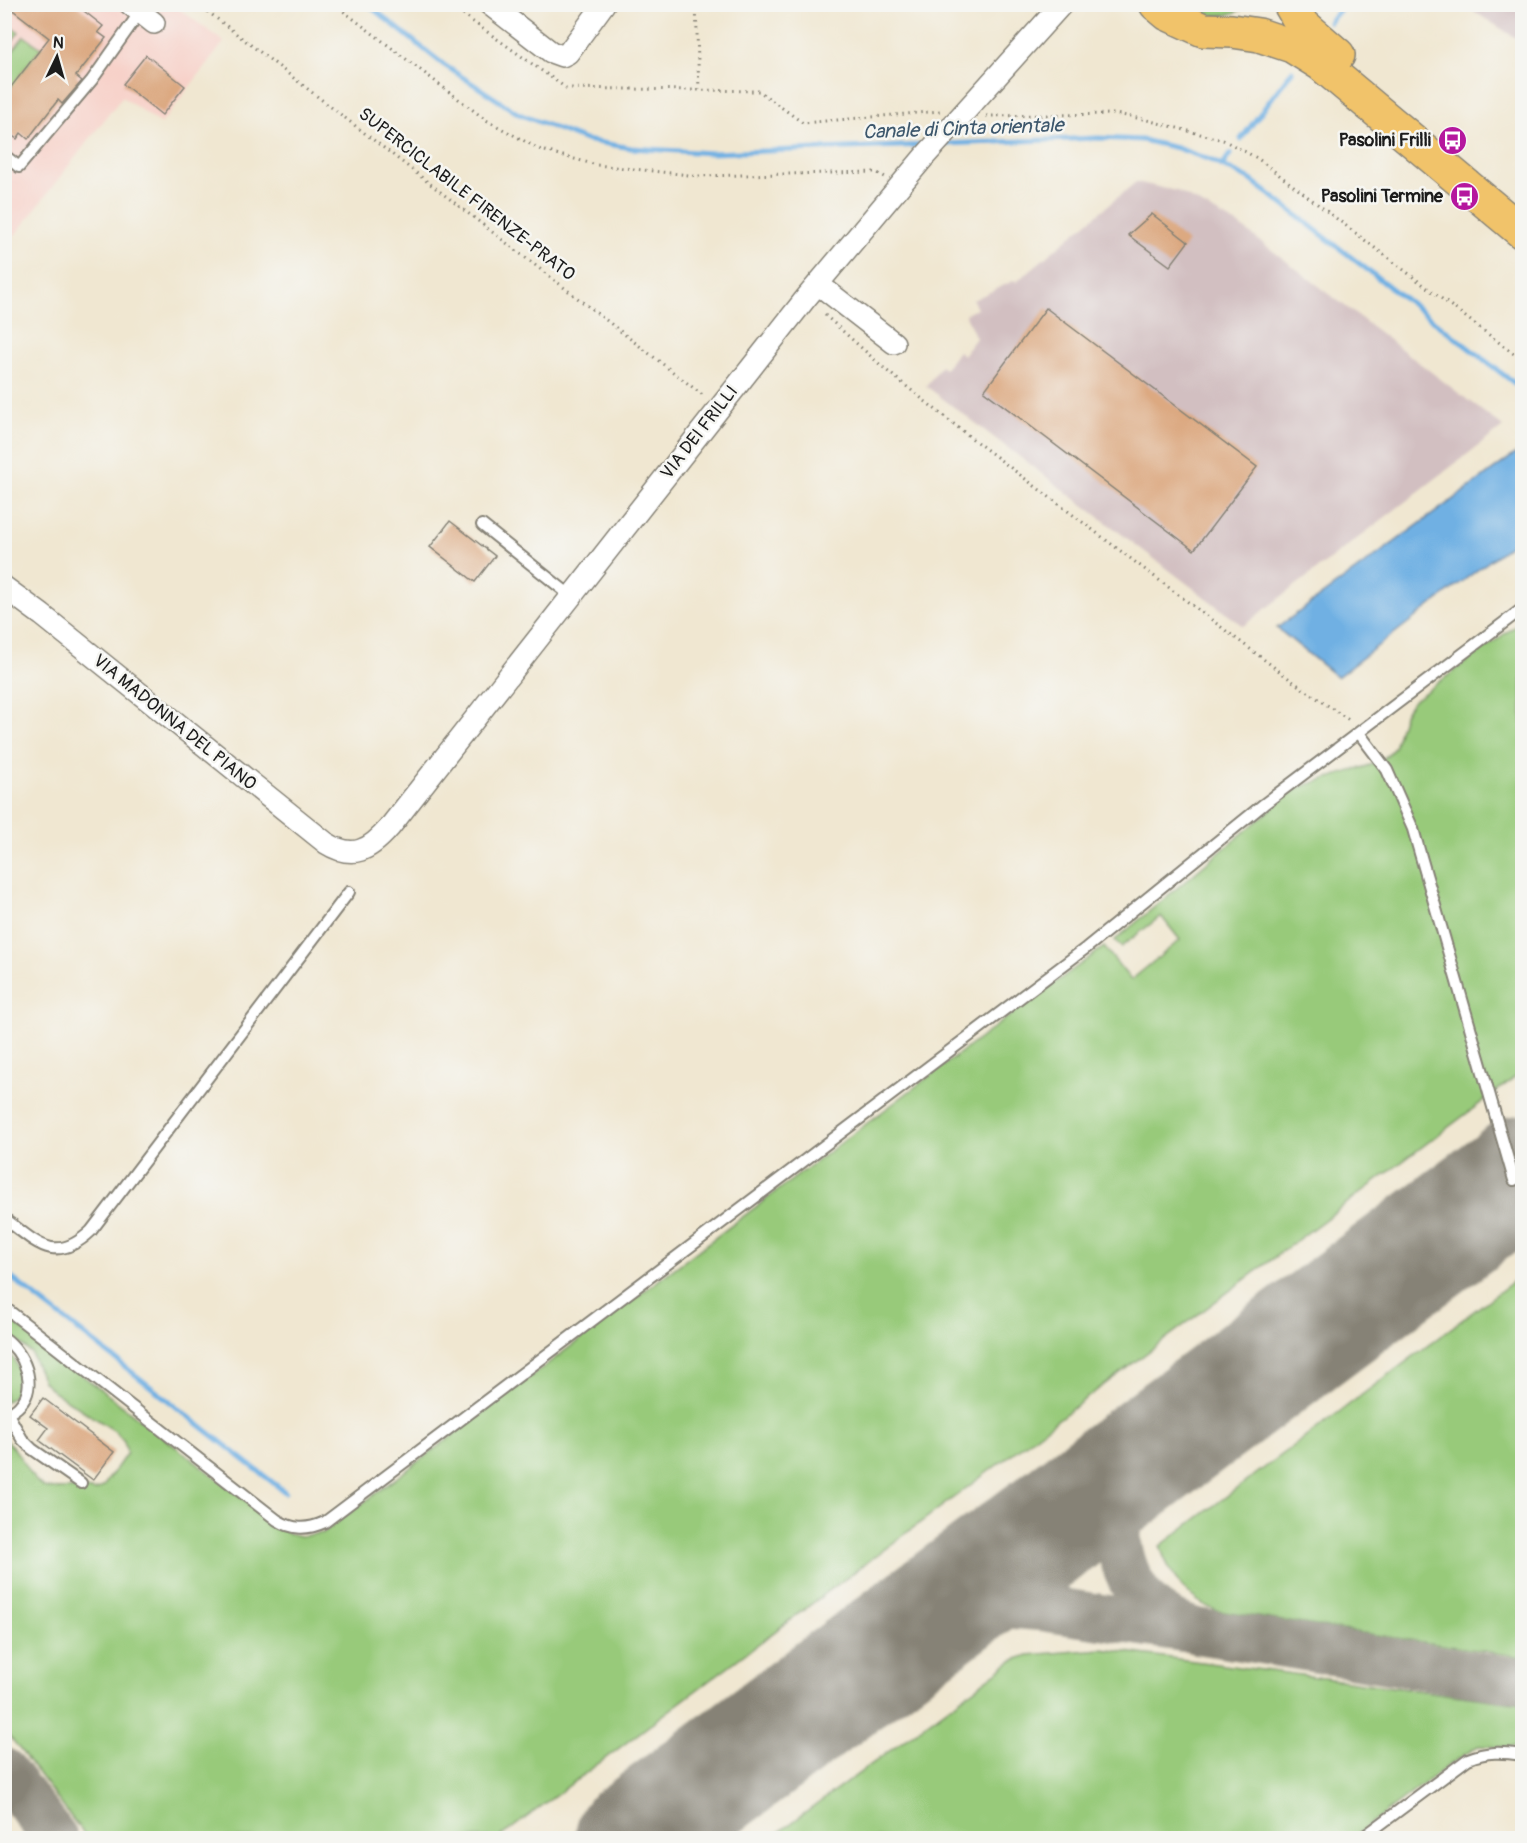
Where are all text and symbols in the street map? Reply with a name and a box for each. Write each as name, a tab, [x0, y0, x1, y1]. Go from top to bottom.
north arrow	[27, 27, 87, 87]
text: N	[52, 33, 65, 54]
street label: SUPERCICLABILE FIRENZE-PRATO	[354, 103, 580, 286]
water label: Canale di Cinta orientale	[862, 112, 1066, 144]
bus stop icon: Pasolini Frilli	[1436, 124, 1468, 156]
place label: Pasolini Frilli	[1339, 129, 1431, 152]
bus stop icon: Pasolini Termine	[1448, 180, 1480, 212]
place label: Pasolini Termine	[1321, 185, 1444, 208]
street label: VIA DEI FRILLI	[656, 381, 743, 484]
street label: VIA MADONNA DEL PIANO	[88, 649, 261, 795]

